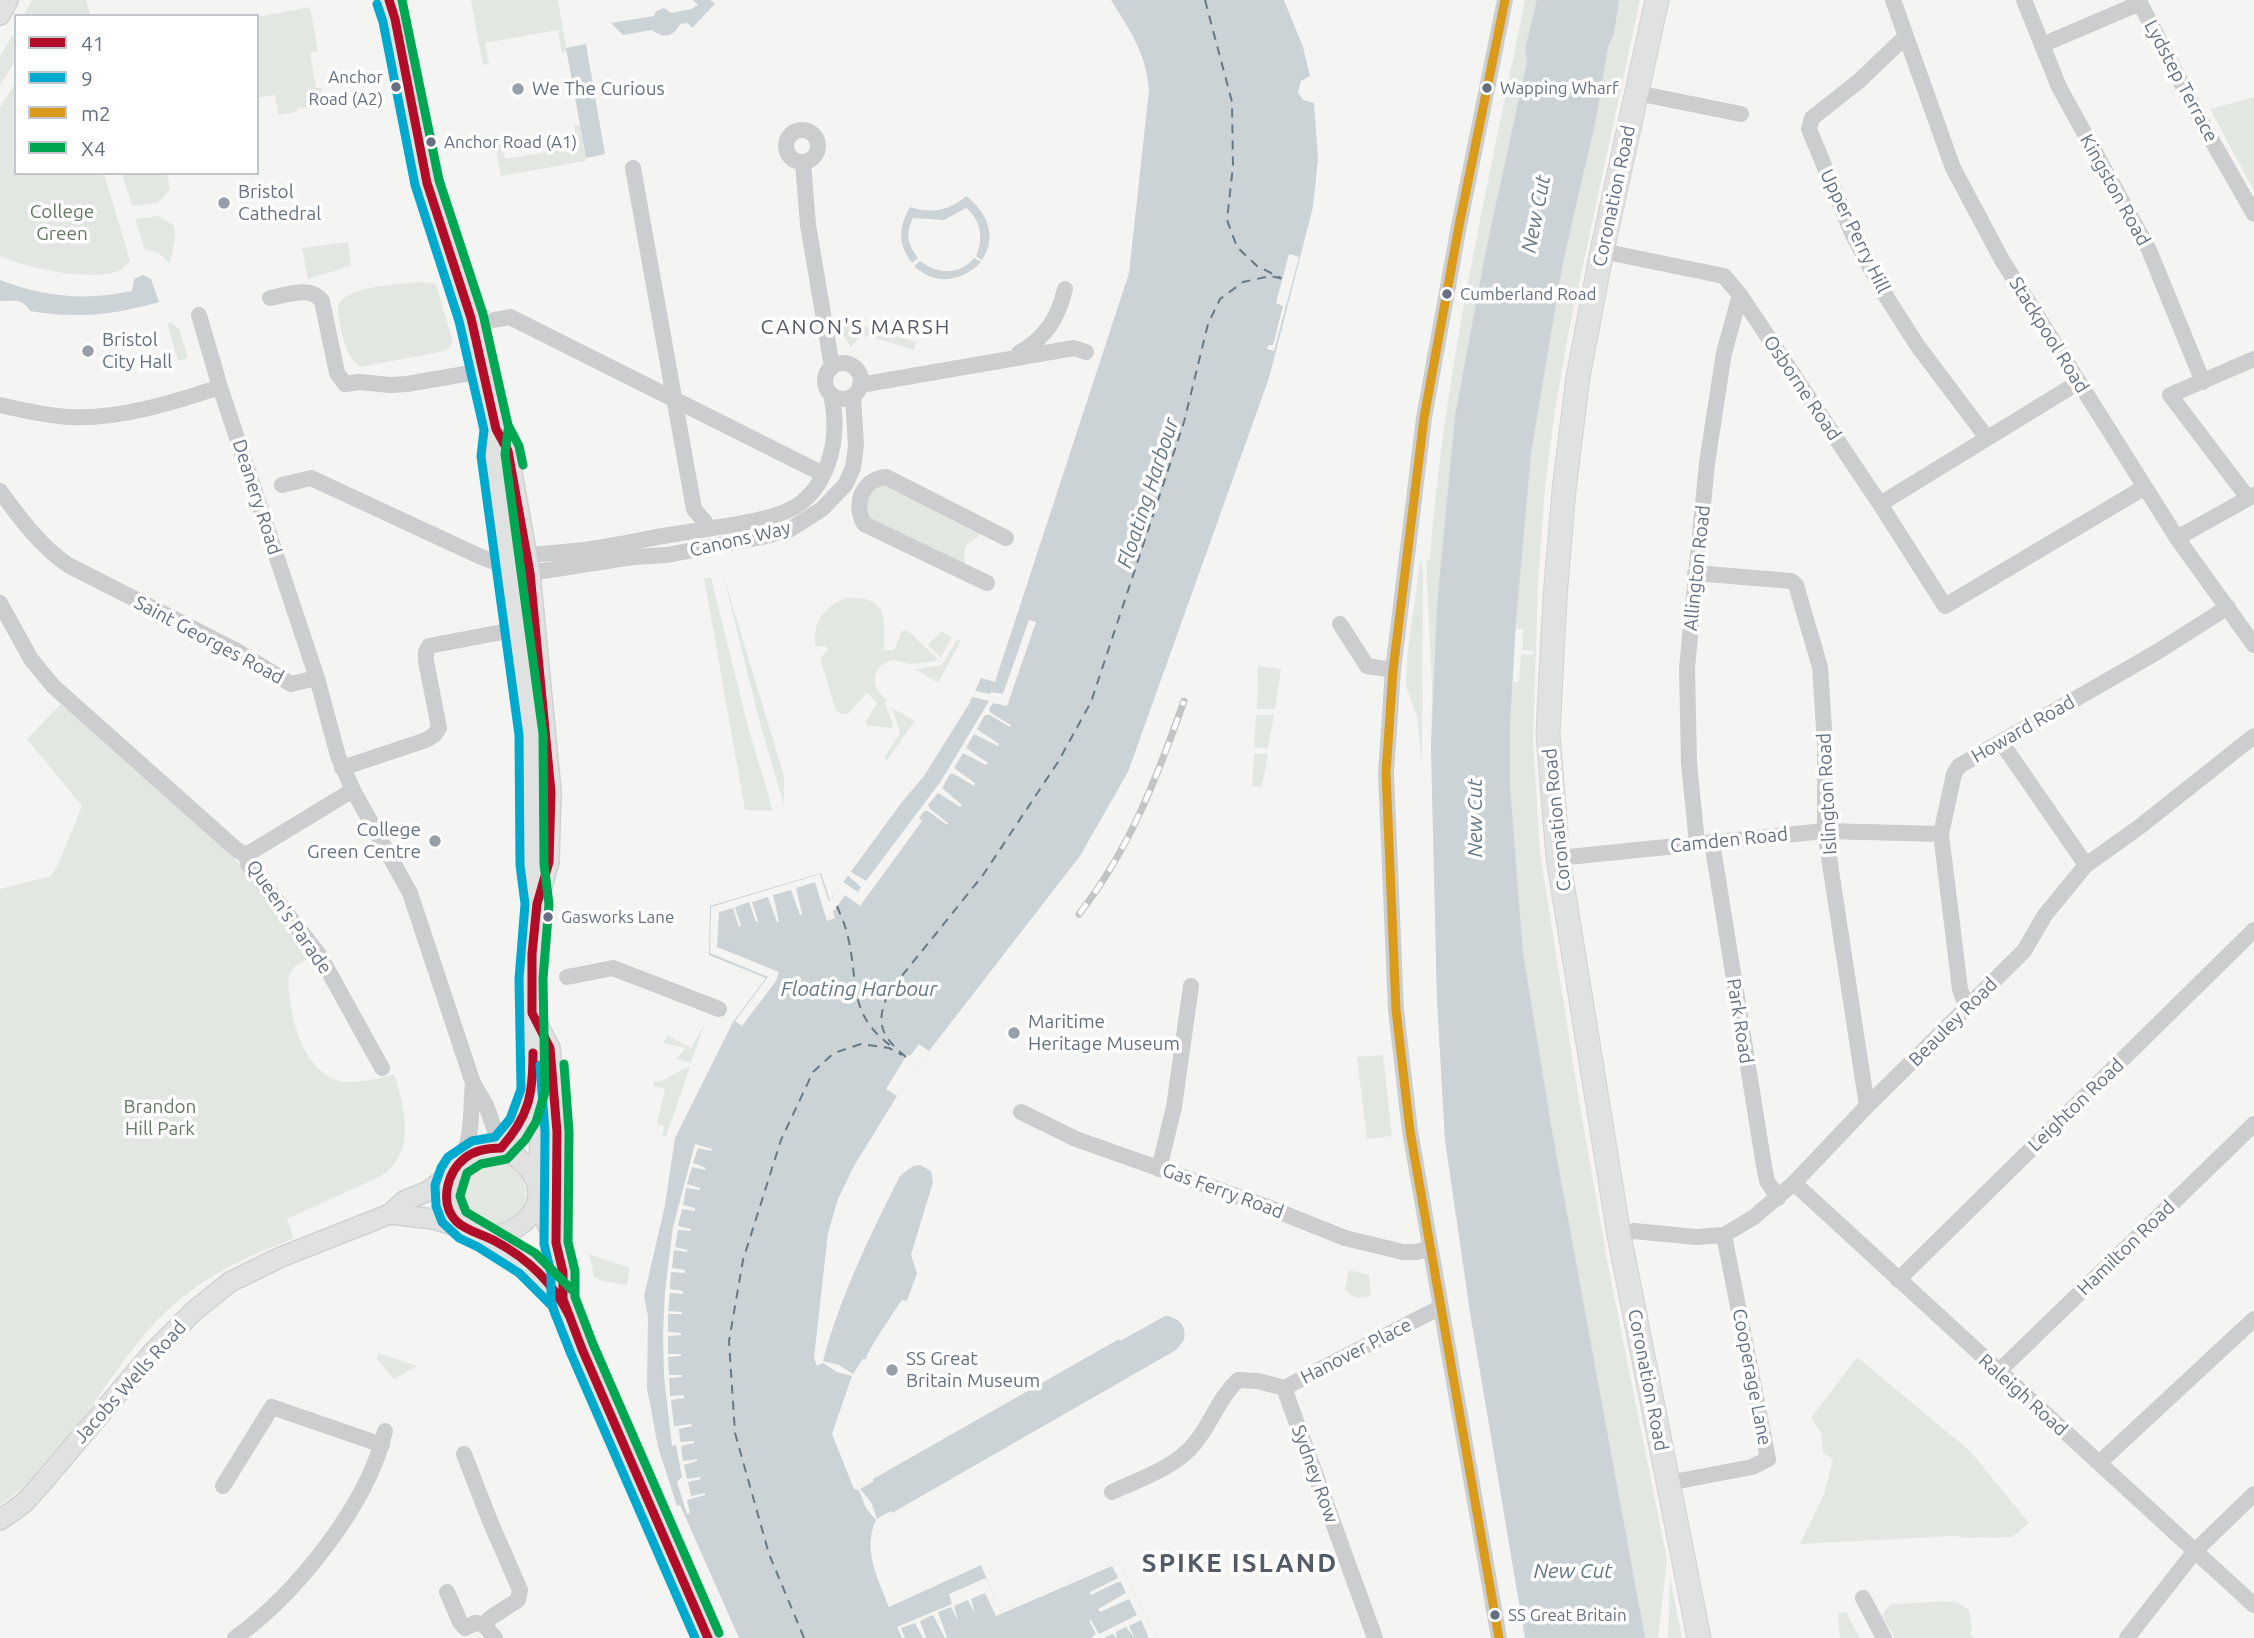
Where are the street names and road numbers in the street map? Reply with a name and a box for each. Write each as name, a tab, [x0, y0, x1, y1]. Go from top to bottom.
street label: Lydstep Terrace	[2139, 16, 2223, 146]
street label: Coronation Road	[1588, 123, 1640, 269]
street label: Kingston Road	[2075, 130, 2155, 250]
street label: Upper Perry Hill	[1815, 165, 1895, 297]
street label: Stackpool Road	[2004, 273, 2094, 397]
street label: Osborne Road	[1758, 331, 1846, 445]
street label: Deanery Road	[228, 436, 286, 558]
street label: Allington Road	[1679, 504, 1715, 632]
street label: Canons Way	[687, 516, 793, 562]
street label: Saint Georges Road	[130, 591, 288, 689]
street label: Howard Road	[1967, 690, 2079, 768]
street label: Islington Road	[1812, 732, 1842, 856]
street label: Coronation Road	[1538, 747, 1576, 893]
street label: Camden Road	[1669, 822, 1789, 858]
street label: Queen's Parade	[241, 856, 337, 978]
street label: Beauley Road	[1904, 973, 2002, 1071]
street label: Park Road	[1722, 977, 1758, 1065]
street label: Leighton Road	[2023, 1054, 2129, 1156]
street label: Gas Ferry Road	[1159, 1158, 1287, 1224]
street label: Hamilton Road	[2073, 1196, 2179, 1300]
street label: Coronation Road	[1623, 1307, 1673, 1453]
street label: Cooperage Lane	[1728, 1307, 1776, 1447]
street label: Hanover Place	[1297, 1313, 1415, 1389]
street label: Jacobs Wells Road	[69, 1316, 191, 1448]
street label: Raleigh Road	[1974, 1349, 2072, 1441]
street label: Sydney Row	[1287, 1422, 1343, 1526]

